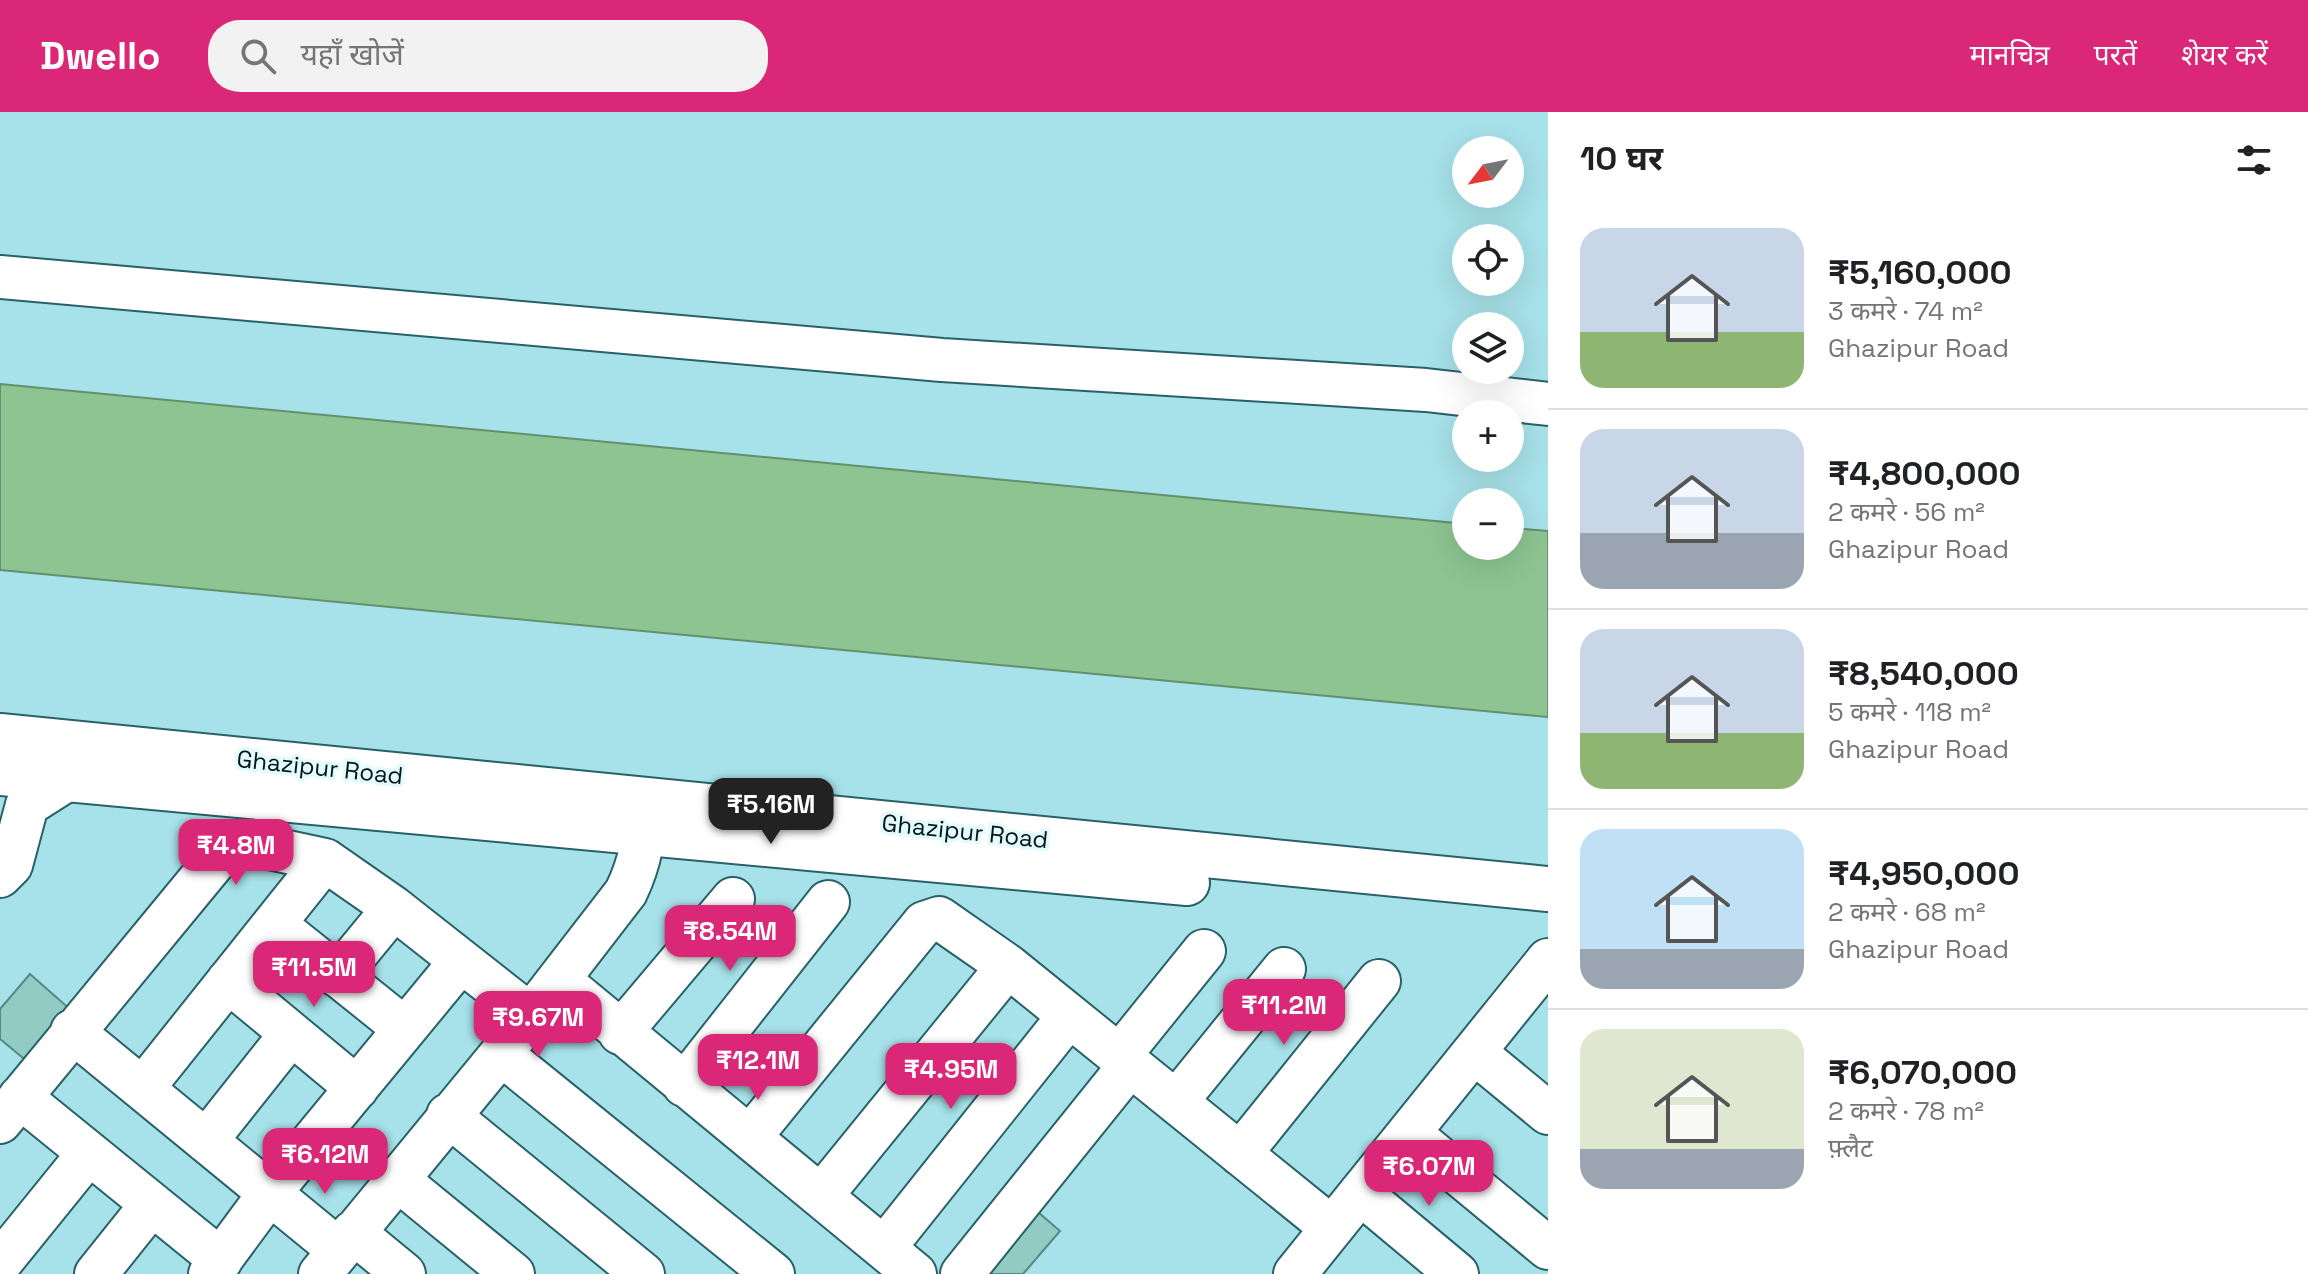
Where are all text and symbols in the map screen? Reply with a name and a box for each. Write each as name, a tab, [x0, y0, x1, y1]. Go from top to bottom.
search box	[208, 20, 768, 92]
text: Dwello	[40, 32, 160, 80]
icon: search	[236, 34, 280, 78]
text: यहाँ खोजें	[300, 35, 404, 74]
text: मानचित्र	[1970, 37, 2050, 73]
text: परतें	[2094, 37, 2137, 73]
text: शेयर करें	[2181, 37, 2268, 73]
north arrow	[1452, 136, 1524, 208]
map controls	[1452, 136, 1524, 560]
text: 10 घर	[1580, 137, 1663, 180]
icon: filters	[2232, 138, 2276, 182]
button: locate	[1452, 224, 1524, 296]
text: ₹5,160,000	[1828, 251, 2011, 294]
icon: home	[1644, 260, 1740, 356]
text: 3 कमरे · 74 m²	[1828, 294, 1983, 328]
button: layers	[1452, 312, 1524, 384]
text: Ghazipur Road	[1828, 331, 2009, 365]
button: +	[1452, 400, 1524, 472]
text: ₹4,800,000	[1828, 452, 2021, 495]
icon: home	[1644, 461, 1740, 557]
button: −	[1452, 488, 1524, 560]
text: 2 कमरे · 56 m²	[1828, 495, 1985, 529]
text: Ghazipur Road	[1828, 532, 2009, 566]
text: ₹8,540,000	[1828, 652, 2019, 695]
icon: home	[1644, 661, 1740, 757]
text: 5 कमरे · 118 m²	[1828, 695, 1991, 729]
text: Ghazipur Road	[1828, 732, 2009, 766]
street label: Ghazipur Road	[235, 743, 405, 791]
pin: ₹5.16M	[706, 778, 836, 846]
text: ₹5.16M	[727, 787, 815, 821]
street label: Ghazipur Road	[880, 807, 1050, 855]
pin: ₹4.8M	[180, 819, 292, 887]
text: ₹4.8M	[197, 828, 276, 862]
text: ₹4,950,000	[1828, 852, 2019, 895]
icon: home	[1644, 861, 1740, 957]
text: 2 कमरे · 68 m²	[1828, 895, 1985, 929]
pin: ₹8.54M	[665, 905, 795, 973]
text: ₹8.54M	[683, 914, 777, 948]
text: Ghazipur Road	[1828, 932, 2009, 966]
pin: ₹11.5M	[249, 941, 379, 1009]
text: ₹11.5M	[271, 950, 357, 984]
pin: ₹11.2M	[1219, 979, 1349, 1047]
text: ₹11.2M	[1241, 988, 1327, 1022]
pin: ₹9.67M	[473, 991, 603, 1059]
text: ₹9.67M	[492, 1000, 584, 1034]
pin: ₹12.1M	[693, 1034, 823, 1102]
text: ₹12.1M	[716, 1043, 800, 1077]
pin: ₹4.95M	[886, 1043, 1016, 1111]
text: ₹6,070,000	[1828, 1051, 2017, 1094]
text: ₹4.95M	[903, 1052, 999, 1086]
icon: home	[1644, 1061, 1740, 1157]
text: 2 कमरे · 78 m²	[1828, 1094, 1984, 1128]
pin: ₹6.12M	[260, 1128, 390, 1196]
text: फ़्लैट	[1828, 1131, 1873, 1165]
text: ₹6.12M	[281, 1137, 369, 1171]
pin: ₹6.07M	[1364, 1140, 1494, 1208]
text: ₹6.07M	[1382, 1149, 1476, 1183]

